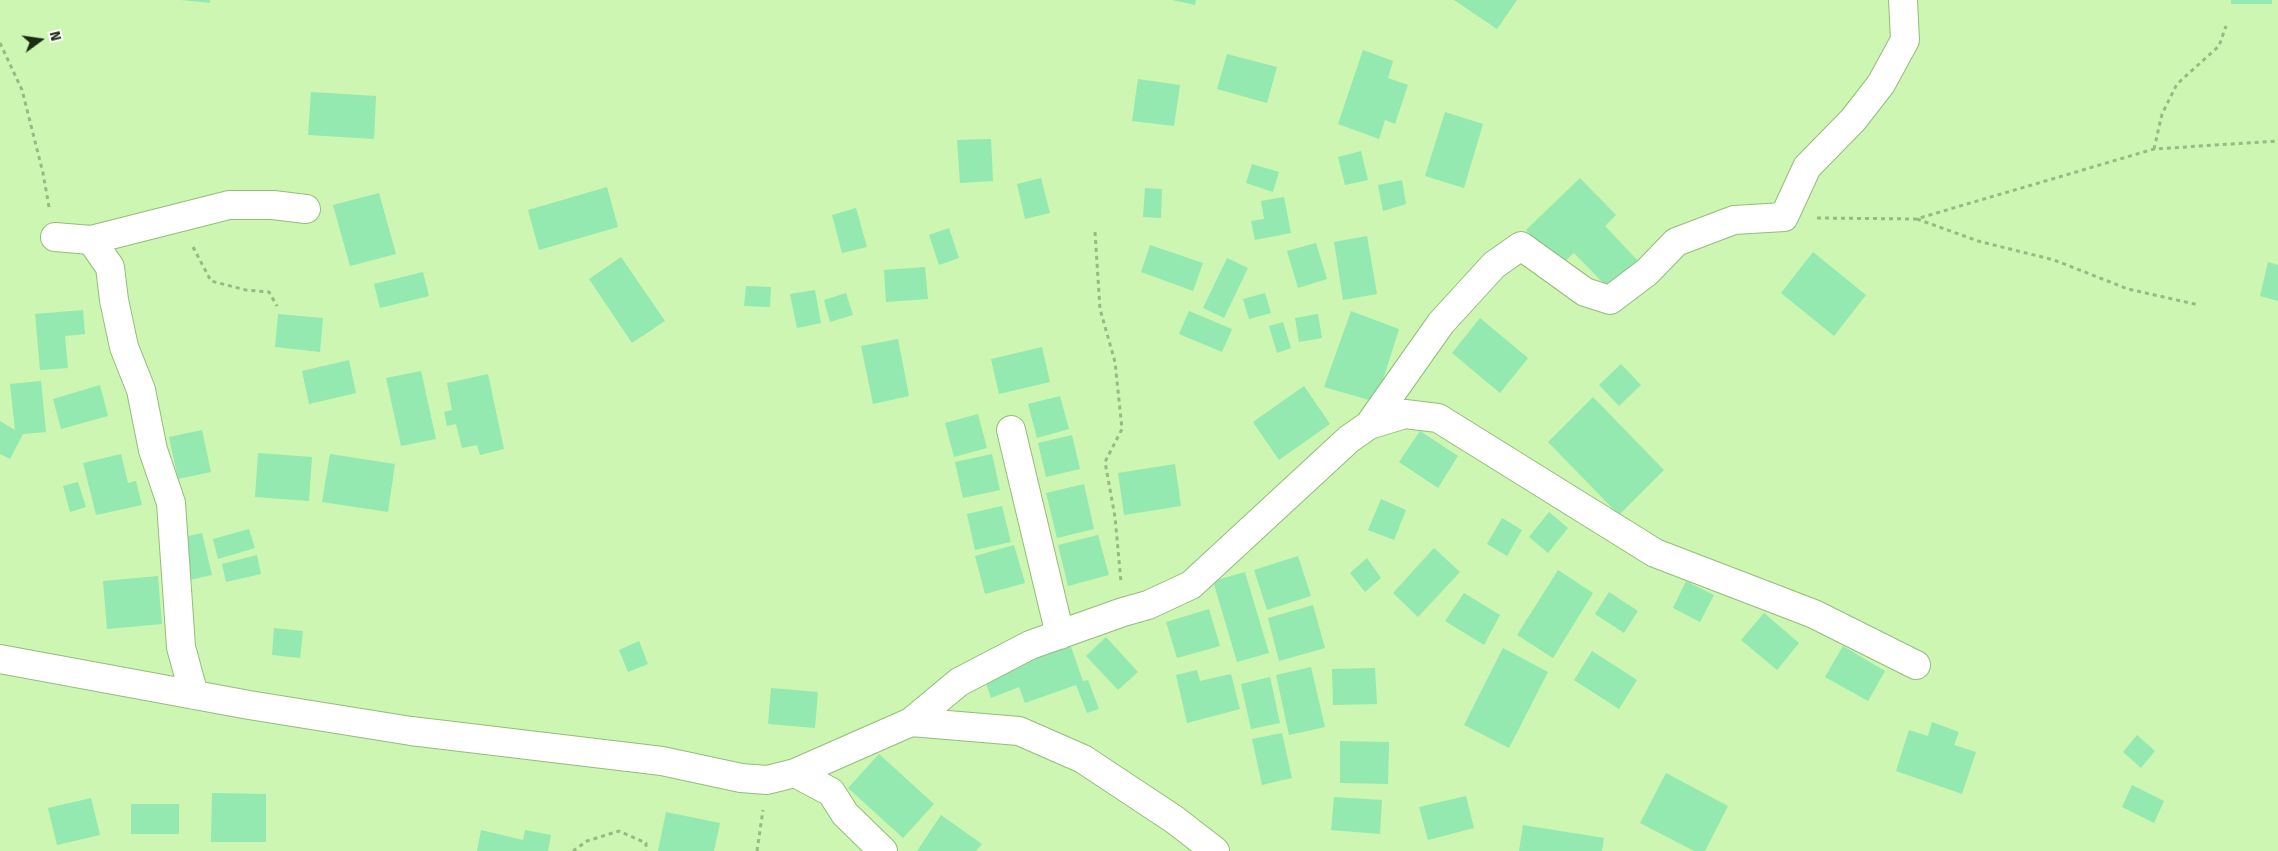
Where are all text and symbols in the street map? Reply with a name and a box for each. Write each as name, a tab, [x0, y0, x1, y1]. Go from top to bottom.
north arrow	[15, 15, 65, 65]
text: N	[46, 30, 64, 43]

